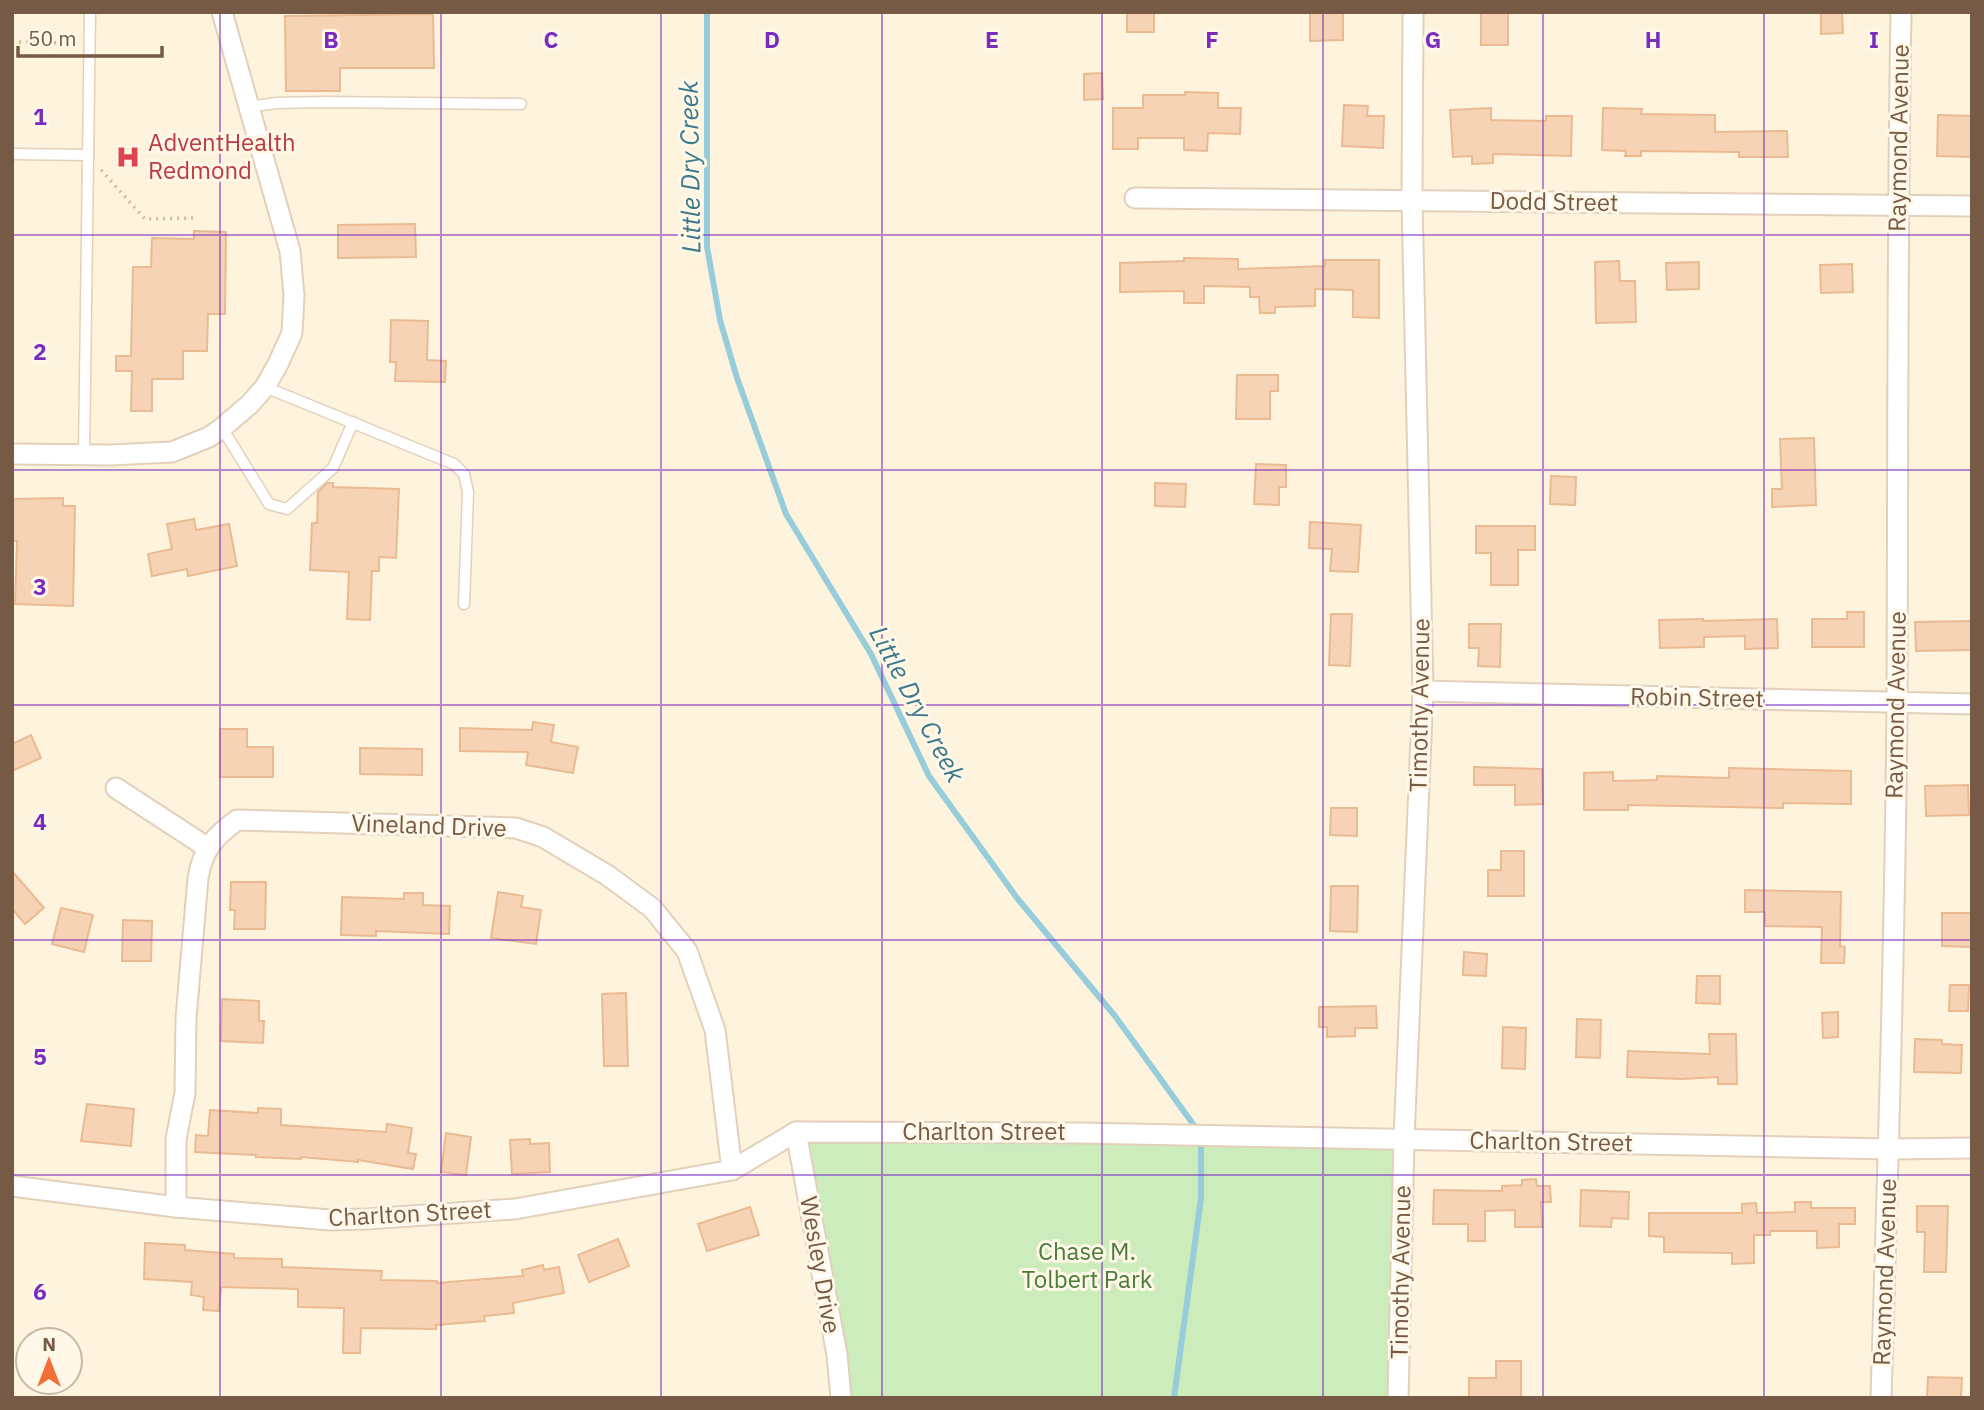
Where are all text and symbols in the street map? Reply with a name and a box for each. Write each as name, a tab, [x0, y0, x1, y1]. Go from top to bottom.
scale bar	[18, 14, 161, 58]
text: 50 m	[28, 24, 77, 52]
text: B	[323, 24, 339, 54]
text: C	[544, 24, 559, 54]
text: D	[764, 24, 780, 54]
text: E	[985, 24, 999, 54]
text: F	[1205, 24, 1219, 54]
text: G	[1425, 24, 1441, 54]
text: H	[1645, 24, 1661, 54]
text: I	[1869, 24, 1879, 54]
street label: Raymond Avenue	[1880, 44, 1916, 232]
water label: Little Dry Creek	[670, 80, 708, 254]
text: 1	[33, 101, 47, 131]
place label: AdventHealth Redmond	[148, 126, 296, 186]
hospital icon: AdventHealth Redmond	[114, 143, 142, 171]
street label: Dodd Street	[1489, 184, 1619, 218]
text: 2	[33, 336, 47, 366]
text: 3	[33, 571, 47, 601]
street label: Raymond Avenue	[1877, 611, 1913, 799]
street label: Timothy Avenue	[1401, 618, 1437, 792]
water label: Little Dry Creek	[862, 619, 974, 788]
street label: Robin Street	[1630, 680, 1764, 714]
text: 4	[33, 806, 47, 836]
street label: Vineland Drive	[351, 806, 507, 844]
text: 5	[33, 1041, 47, 1071]
street label: Charlton Street	[902, 1115, 1066, 1147]
street label: Charlton Street	[1469, 1124, 1633, 1158]
street label: Raymond Avenue	[1865, 1178, 1903, 1366]
street label: Timothy Avenue	[1382, 1185, 1418, 1359]
street label: Charlton Street	[327, 1193, 492, 1233]
street label: Wesley Drive	[793, 1194, 849, 1336]
park label: Chase M. Tolbert Park	[1022, 1235, 1153, 1295]
text: 6	[33, 1276, 47, 1306]
north arrow	[14, 1326, 84, 1396]
text: N	[42, 1332, 56, 1356]

